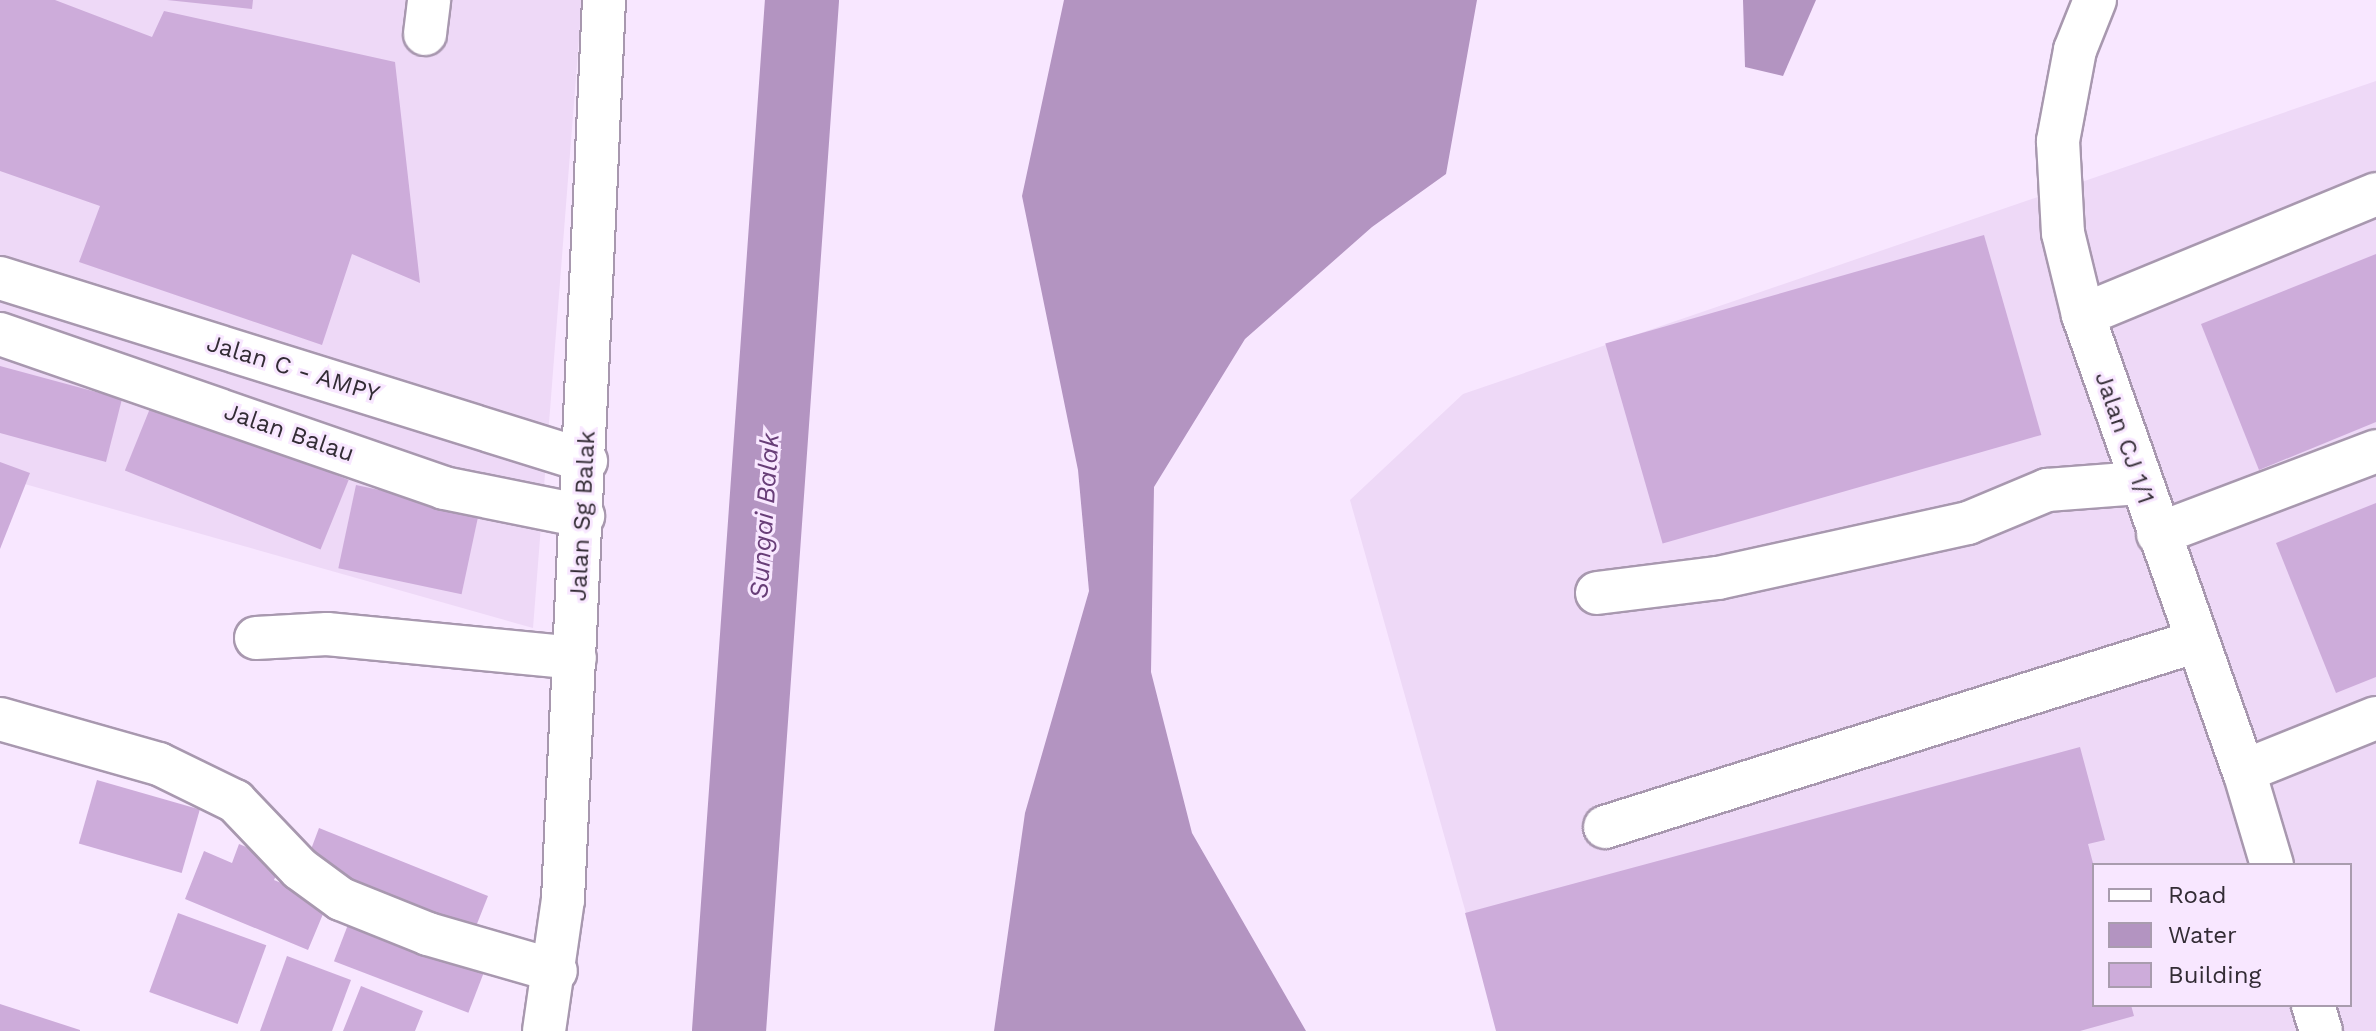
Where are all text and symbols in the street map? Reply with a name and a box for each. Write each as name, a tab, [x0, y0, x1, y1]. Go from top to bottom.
street label: Jalan C - AMPY	[203, 329, 383, 409]
street label: Jalan CJ 1/1	[2088, 368, 2160, 508]
street label: Jalan Balau	[220, 397, 358, 469]
street label: Jalan Sg Balak	[564, 430, 602, 602]
water label: Sungai Balak	[744, 432, 786, 600]
legend	[2092, 863, 2352, 1007]
text: Road	[2168, 881, 2227, 909]
text: Water	[2168, 921, 2237, 949]
text: Building	[2168, 961, 2261, 989]

